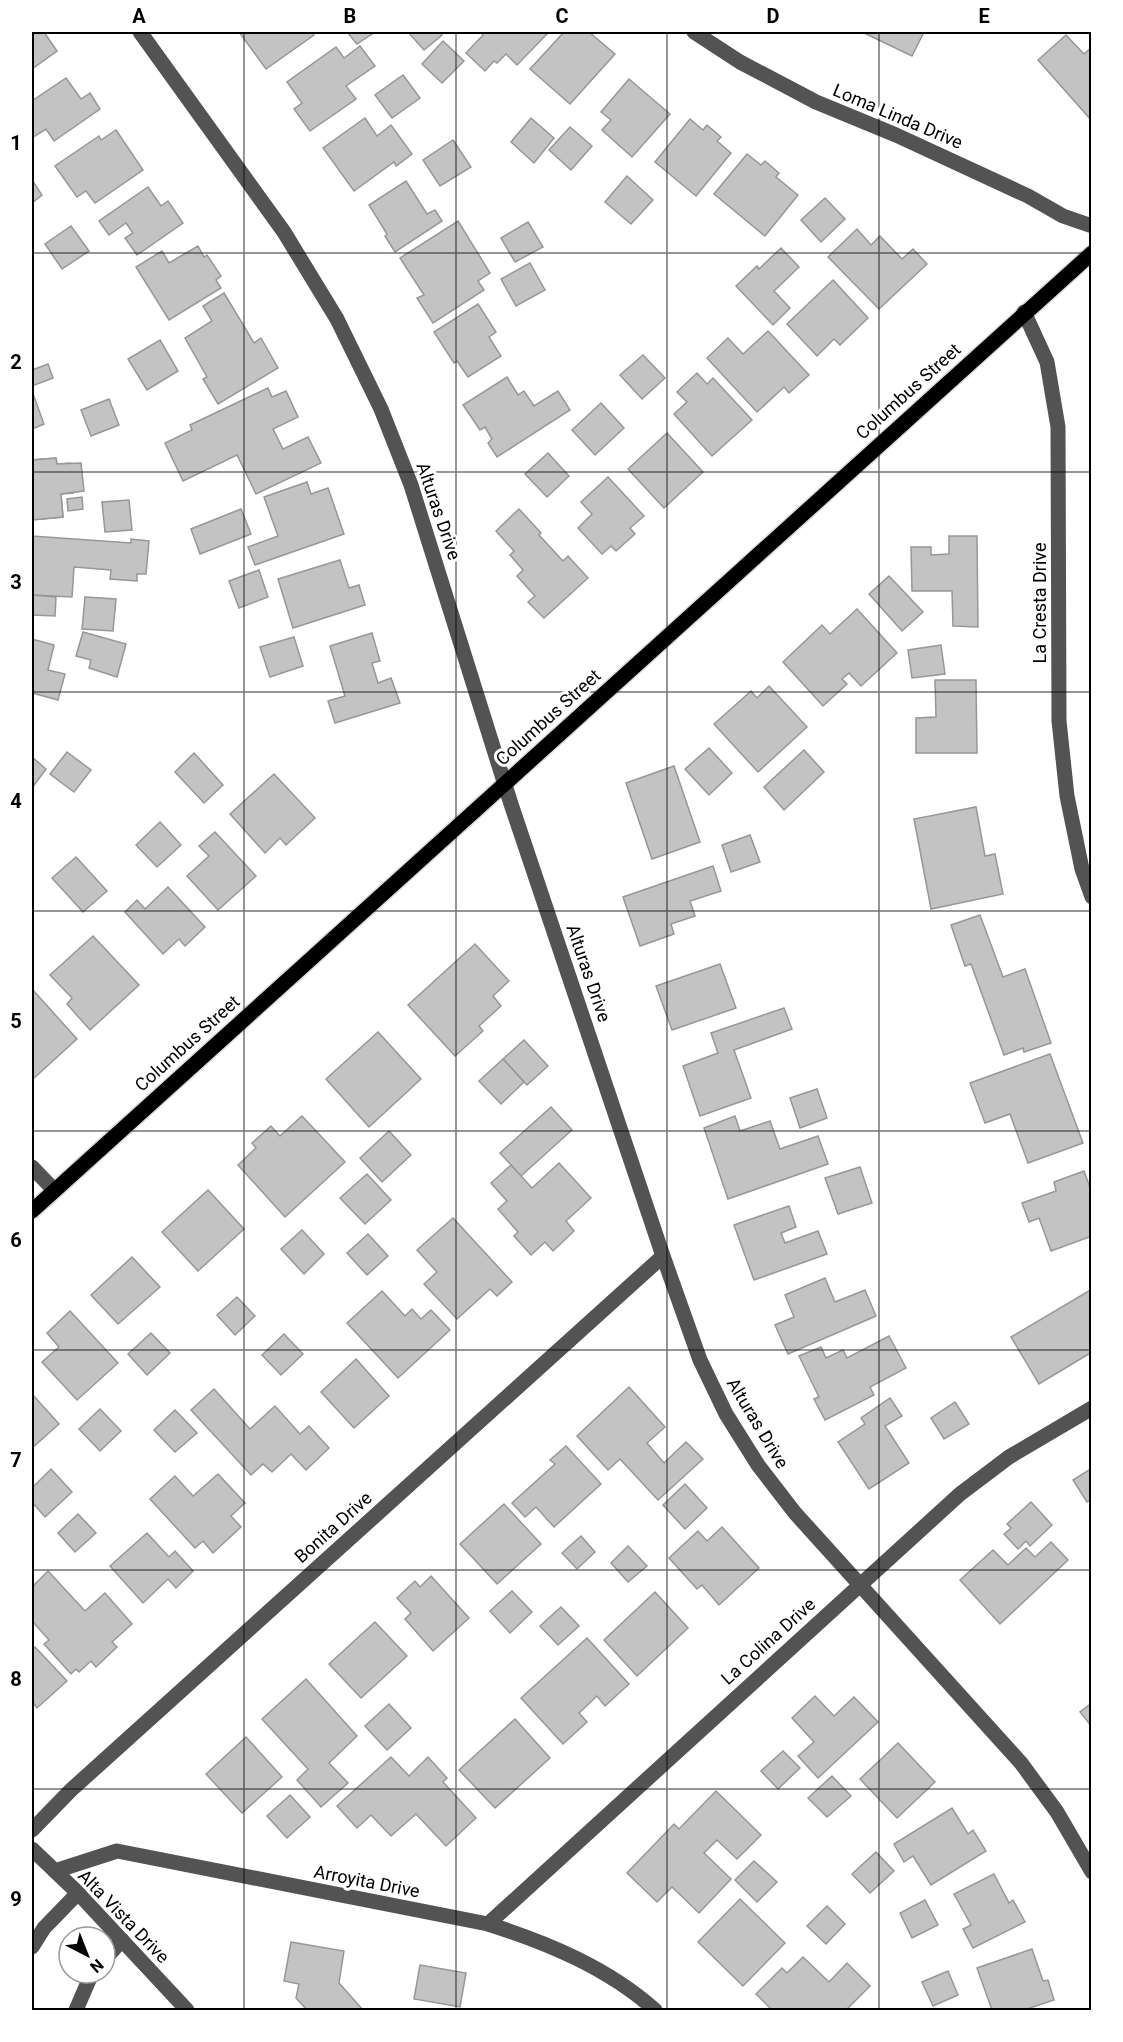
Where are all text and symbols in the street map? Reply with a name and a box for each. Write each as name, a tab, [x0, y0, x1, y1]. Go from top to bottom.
text: A	[132, 4, 146, 28]
text: B	[344, 4, 356, 28]
text: C	[555, 4, 569, 28]
text: D	[767, 4, 780, 28]
text: E	[978, 4, 990, 28]
street label: Loma Linda Drive	[830, 79, 966, 153]
text: 1	[10, 131, 22, 155]
street label: Columbus Street	[851, 339, 965, 443]
text: 2	[10, 350, 22, 374]
street label: Alturas Drive	[413, 460, 465, 562]
street label: La Cresta Drive	[1029, 542, 1050, 664]
text: 3	[10, 570, 22, 594]
street label: Columbus Street	[491, 665, 605, 769]
text: 4	[10, 789, 22, 813]
street label: Alturas Drive	[563, 922, 615, 1024]
street label: Columbus Street	[130, 991, 244, 1095]
text: 5	[10, 1009, 22, 1033]
text: 6	[10, 1228, 22, 1252]
street label: Alturas Drive	[723, 1374, 793, 1472]
text: 7	[10, 1448, 22, 1472]
street label: Bonita Drive	[290, 1487, 376, 1567]
street label: La Colina Drive	[717, 1593, 819, 1689]
text: 8	[10, 1667, 22, 1691]
street label: Arroyita Drive	[312, 1860, 422, 1902]
street label: Alta Vista Drive	[74, 1865, 174, 1967]
text: 9	[10, 1887, 22, 1911]
north arrow	[57, 1925, 117, 1985]
text: N	[86, 1955, 107, 1977]

